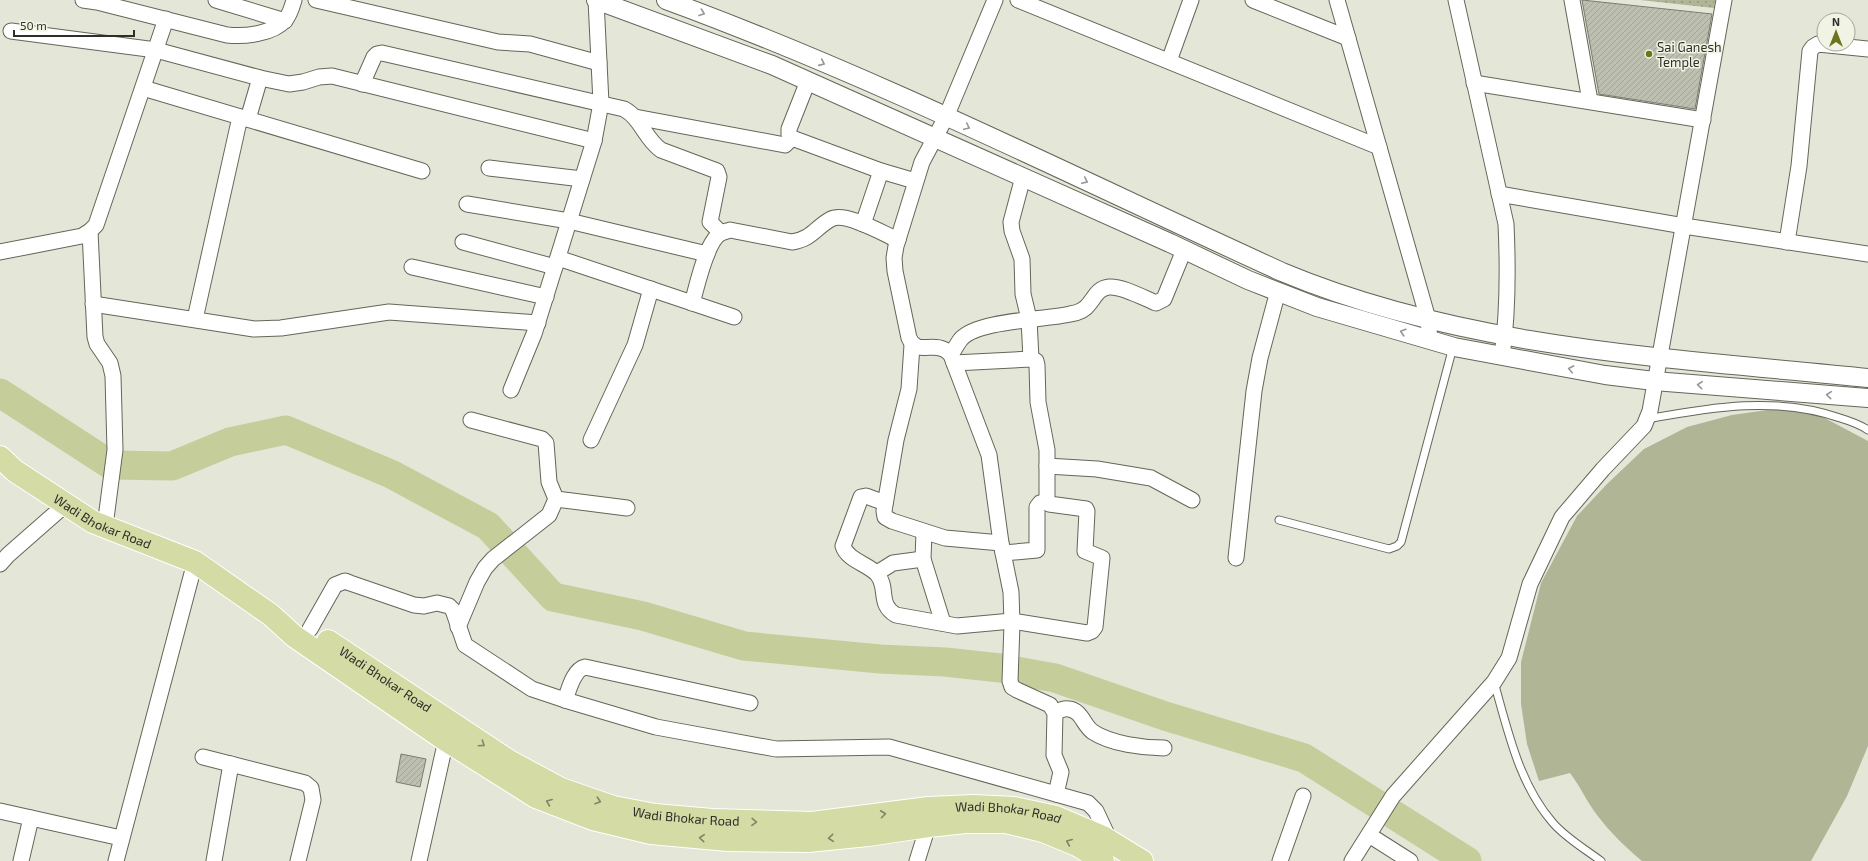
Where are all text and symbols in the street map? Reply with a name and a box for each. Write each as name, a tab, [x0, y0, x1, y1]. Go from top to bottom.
one-way arrow	[699, 9, 706, 17]
scale bar	[14, 12, 134, 38]
north arrow	[1816, 12, 1856, 52]
text: N	[1832, 15, 1840, 28]
text: 50 m	[20, 18, 47, 32]
place label: Sai Ganesh Temple	[1657, 39, 1722, 70]
marker: Sai Ganesh Temple	[1644, 49, 1654, 59]
one-way arrow	[818, 58, 826, 66]
one-way arrow	[963, 122, 970, 130]
one-way arrow	[1081, 177, 1088, 185]
one-way arrow	[1400, 328, 1407, 337]
one-way arrow	[1568, 365, 1574, 373]
one-way arrow	[1697, 380, 1703, 389]
one-way arrow	[1826, 391, 1832, 400]
street label: Wadi Bhokar Road	[51, 490, 154, 552]
street label: Wadi Bhokar Road	[336, 643, 435, 716]
one-way arrow	[478, 739, 485, 747]
one-way arrow	[594, 797, 601, 805]
one-way arrow	[545, 798, 552, 806]
street label: Wadi Bhokar Road	[955, 798, 1064, 827]
street label: Wadi Bhokar Road	[631, 803, 740, 829]
one-way arrow	[880, 810, 887, 819]
one-way arrow	[751, 818, 757, 826]
one-way arrow	[699, 834, 705, 843]
one-way arrow	[828, 834, 834, 843]
one-way arrow	[1066, 838, 1073, 846]

